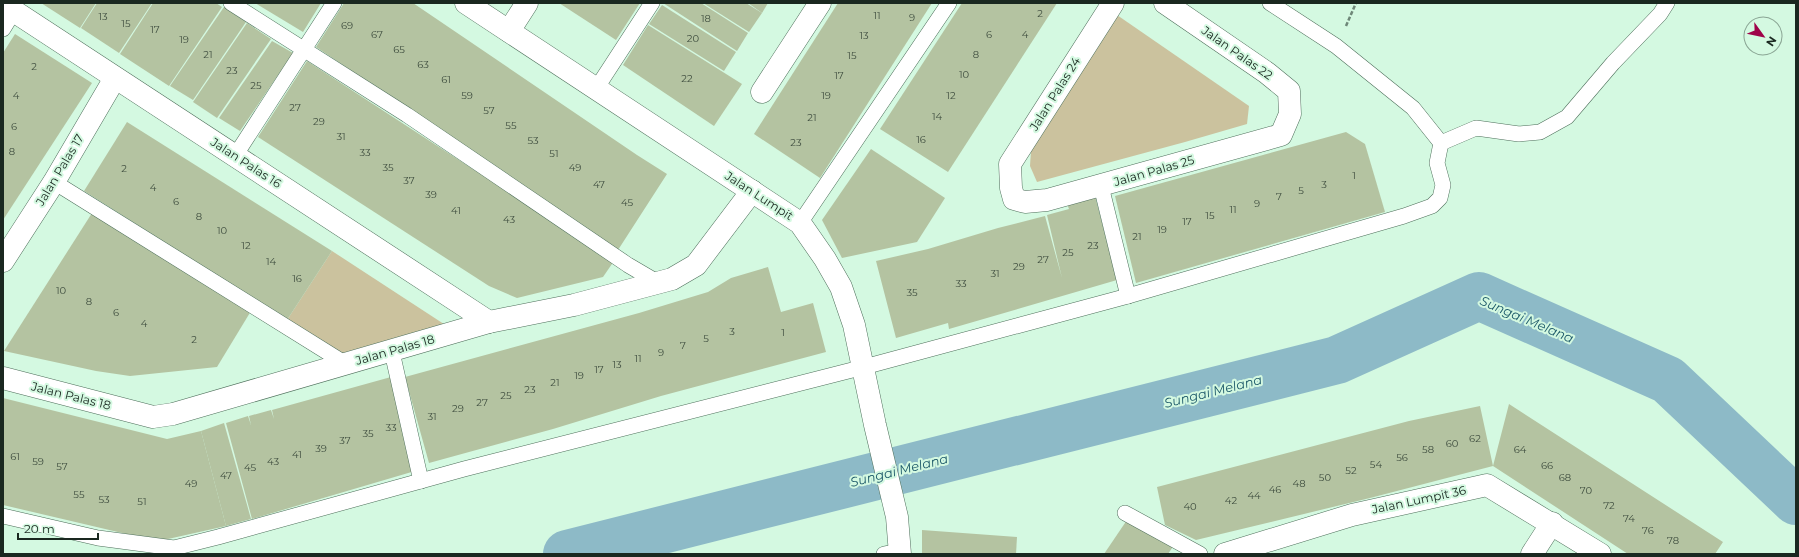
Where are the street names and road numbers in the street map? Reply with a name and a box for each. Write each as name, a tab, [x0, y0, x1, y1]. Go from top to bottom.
street label: Jalan Palas 22	[1198, 22, 1276, 83]
street label: Jalan Palas 24	[1025, 54, 1083, 134]
street label: Jalan Palas 17	[32, 131, 87, 209]
street label: Jalan Palas 16	[207, 134, 284, 191]
street label: Jalan Palas 25	[1111, 152, 1196, 189]
street label: Jalan Lumpit	[721, 167, 796, 223]
street label: Jalan Palas 18	[353, 331, 436, 368]
street label: Jalan Palas 18	[29, 378, 113, 413]
street label: Jalan Lumpit 36	[1370, 482, 1467, 517]

